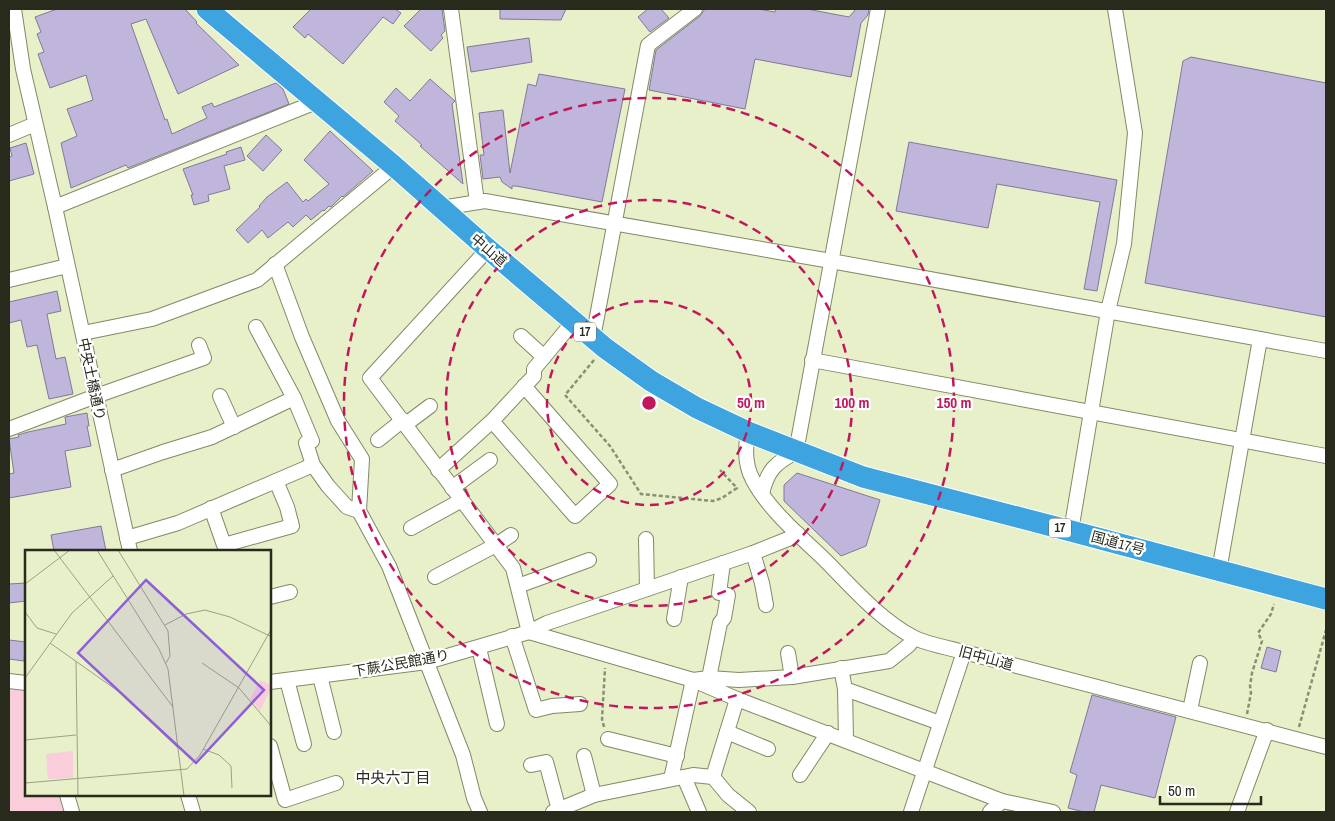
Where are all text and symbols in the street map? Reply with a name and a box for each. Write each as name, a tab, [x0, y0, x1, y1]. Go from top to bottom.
street label: 中山道	[467, 229, 511, 271]
road number: 17	[574, 322, 596, 342]
street label: 中央土橋通り	[74, 336, 110, 422]
text: 50 m	[737, 392, 765, 413]
text: 100 m	[835, 392, 869, 413]
text: 150 m	[937, 392, 971, 413]
centre of rings	[640, 394, 658, 412]
road number: 17	[1049, 518, 1071, 538]
street label: 国道17号	[1089, 527, 1147, 559]
inset map	[25, 550, 271, 796]
street label: 旧中山道	[957, 642, 1015, 674]
street label: 下蕨公民館通り	[351, 646, 451, 680]
district label: 中央六丁目	[355, 767, 431, 788]
scale bar	[1160, 774, 1261, 806]
text: 50 m	[1168, 780, 1195, 801]

